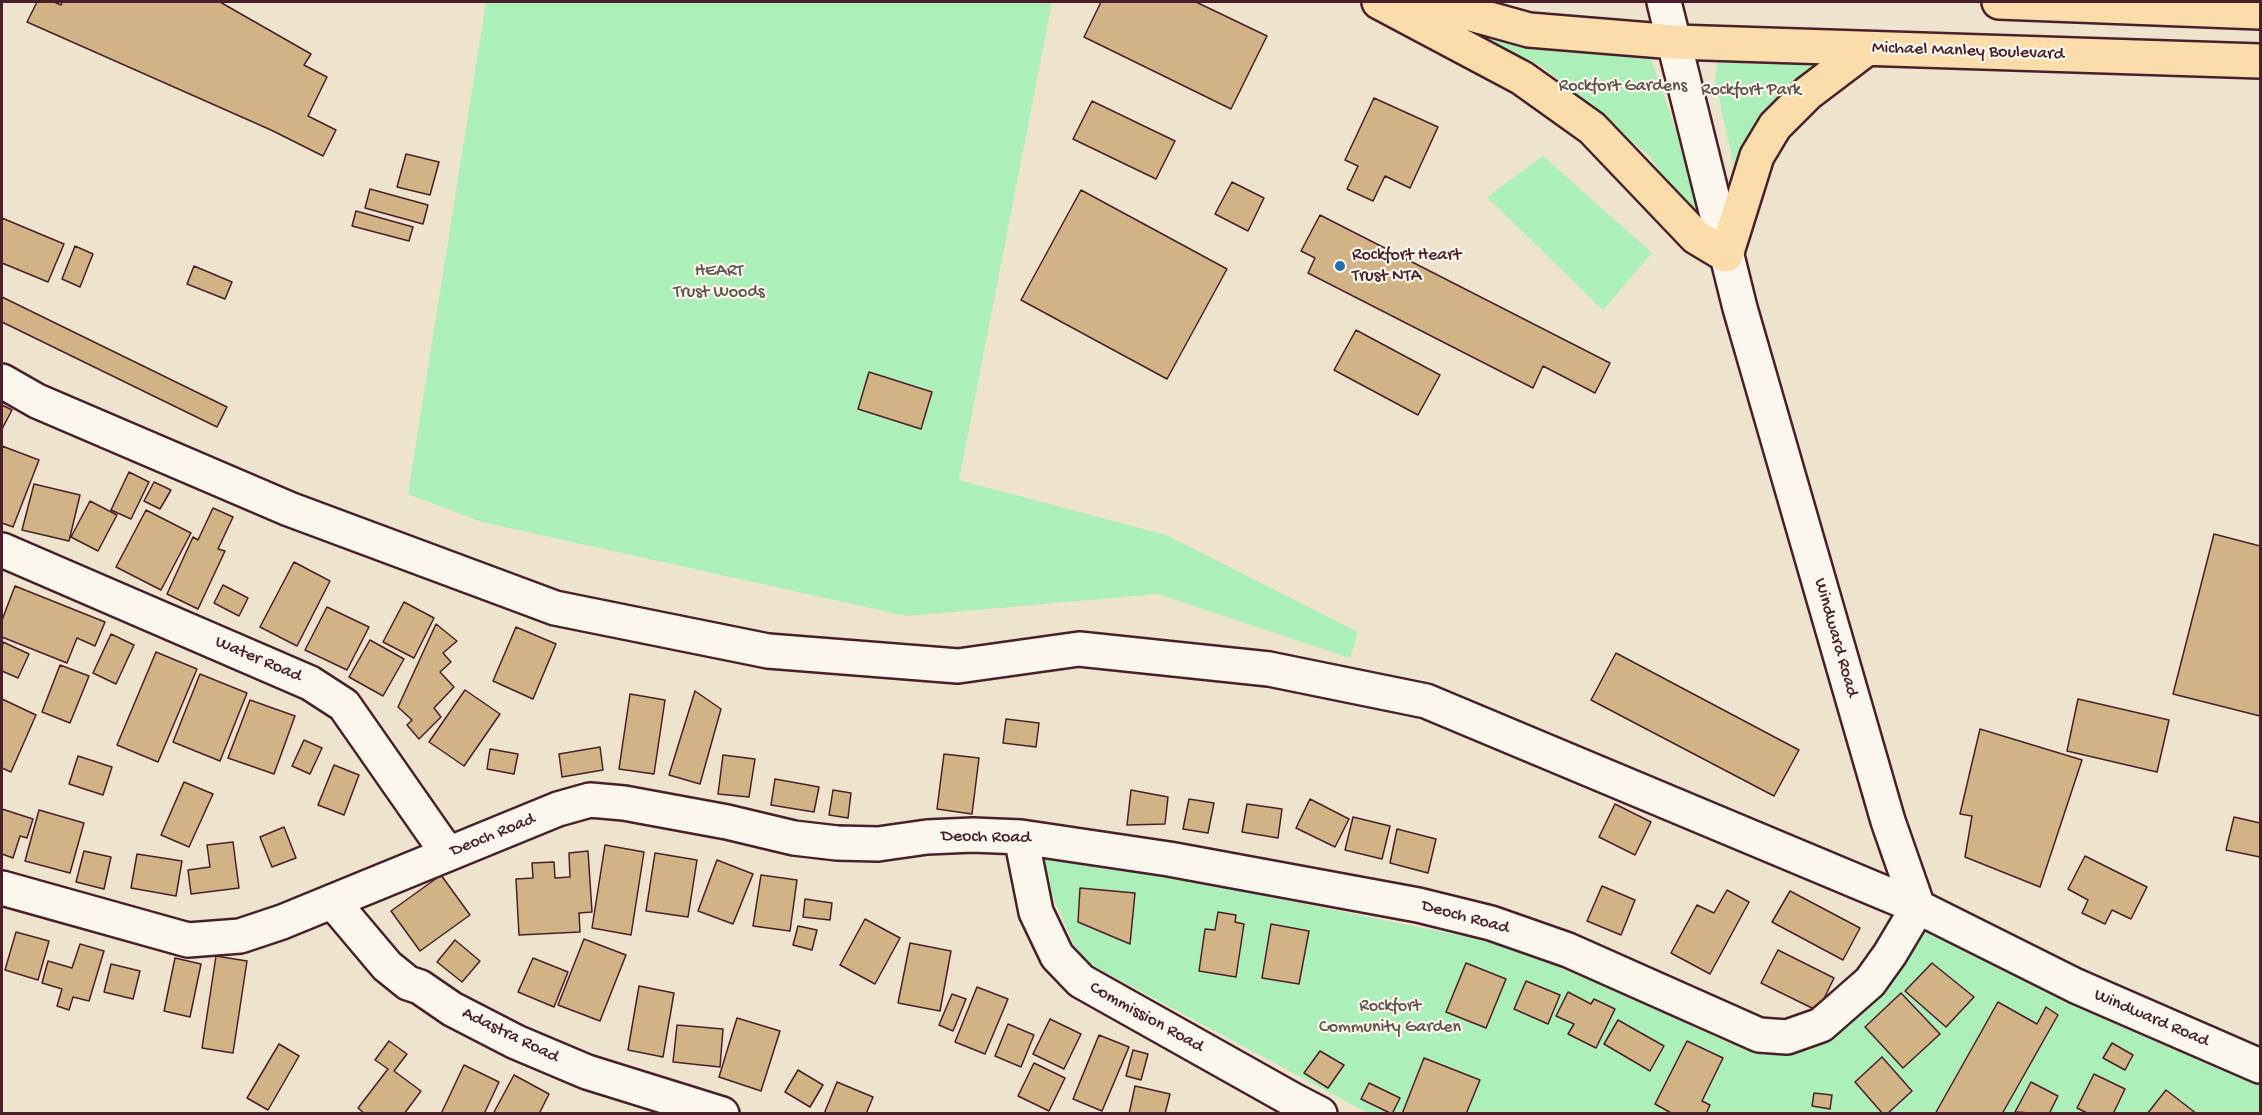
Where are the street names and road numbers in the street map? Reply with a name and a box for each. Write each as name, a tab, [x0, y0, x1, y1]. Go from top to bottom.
street label: Michael Manley Boulevard	[1872, 38, 2064, 66]
street label: Windward Road	[1808, 576, 1862, 700]
street label: Water Road	[211, 632, 305, 688]
street label: Deoch Road	[447, 809, 539, 863]
street label: Deoch Road	[941, 826, 1031, 850]
street label: Deoch Road	[1419, 896, 1511, 940]
street label: Commission Road	[1085, 978, 1207, 1058]
street label: Windward Road	[2090, 985, 2212, 1053]
street label: Adastra Road	[458, 1003, 562, 1069]

